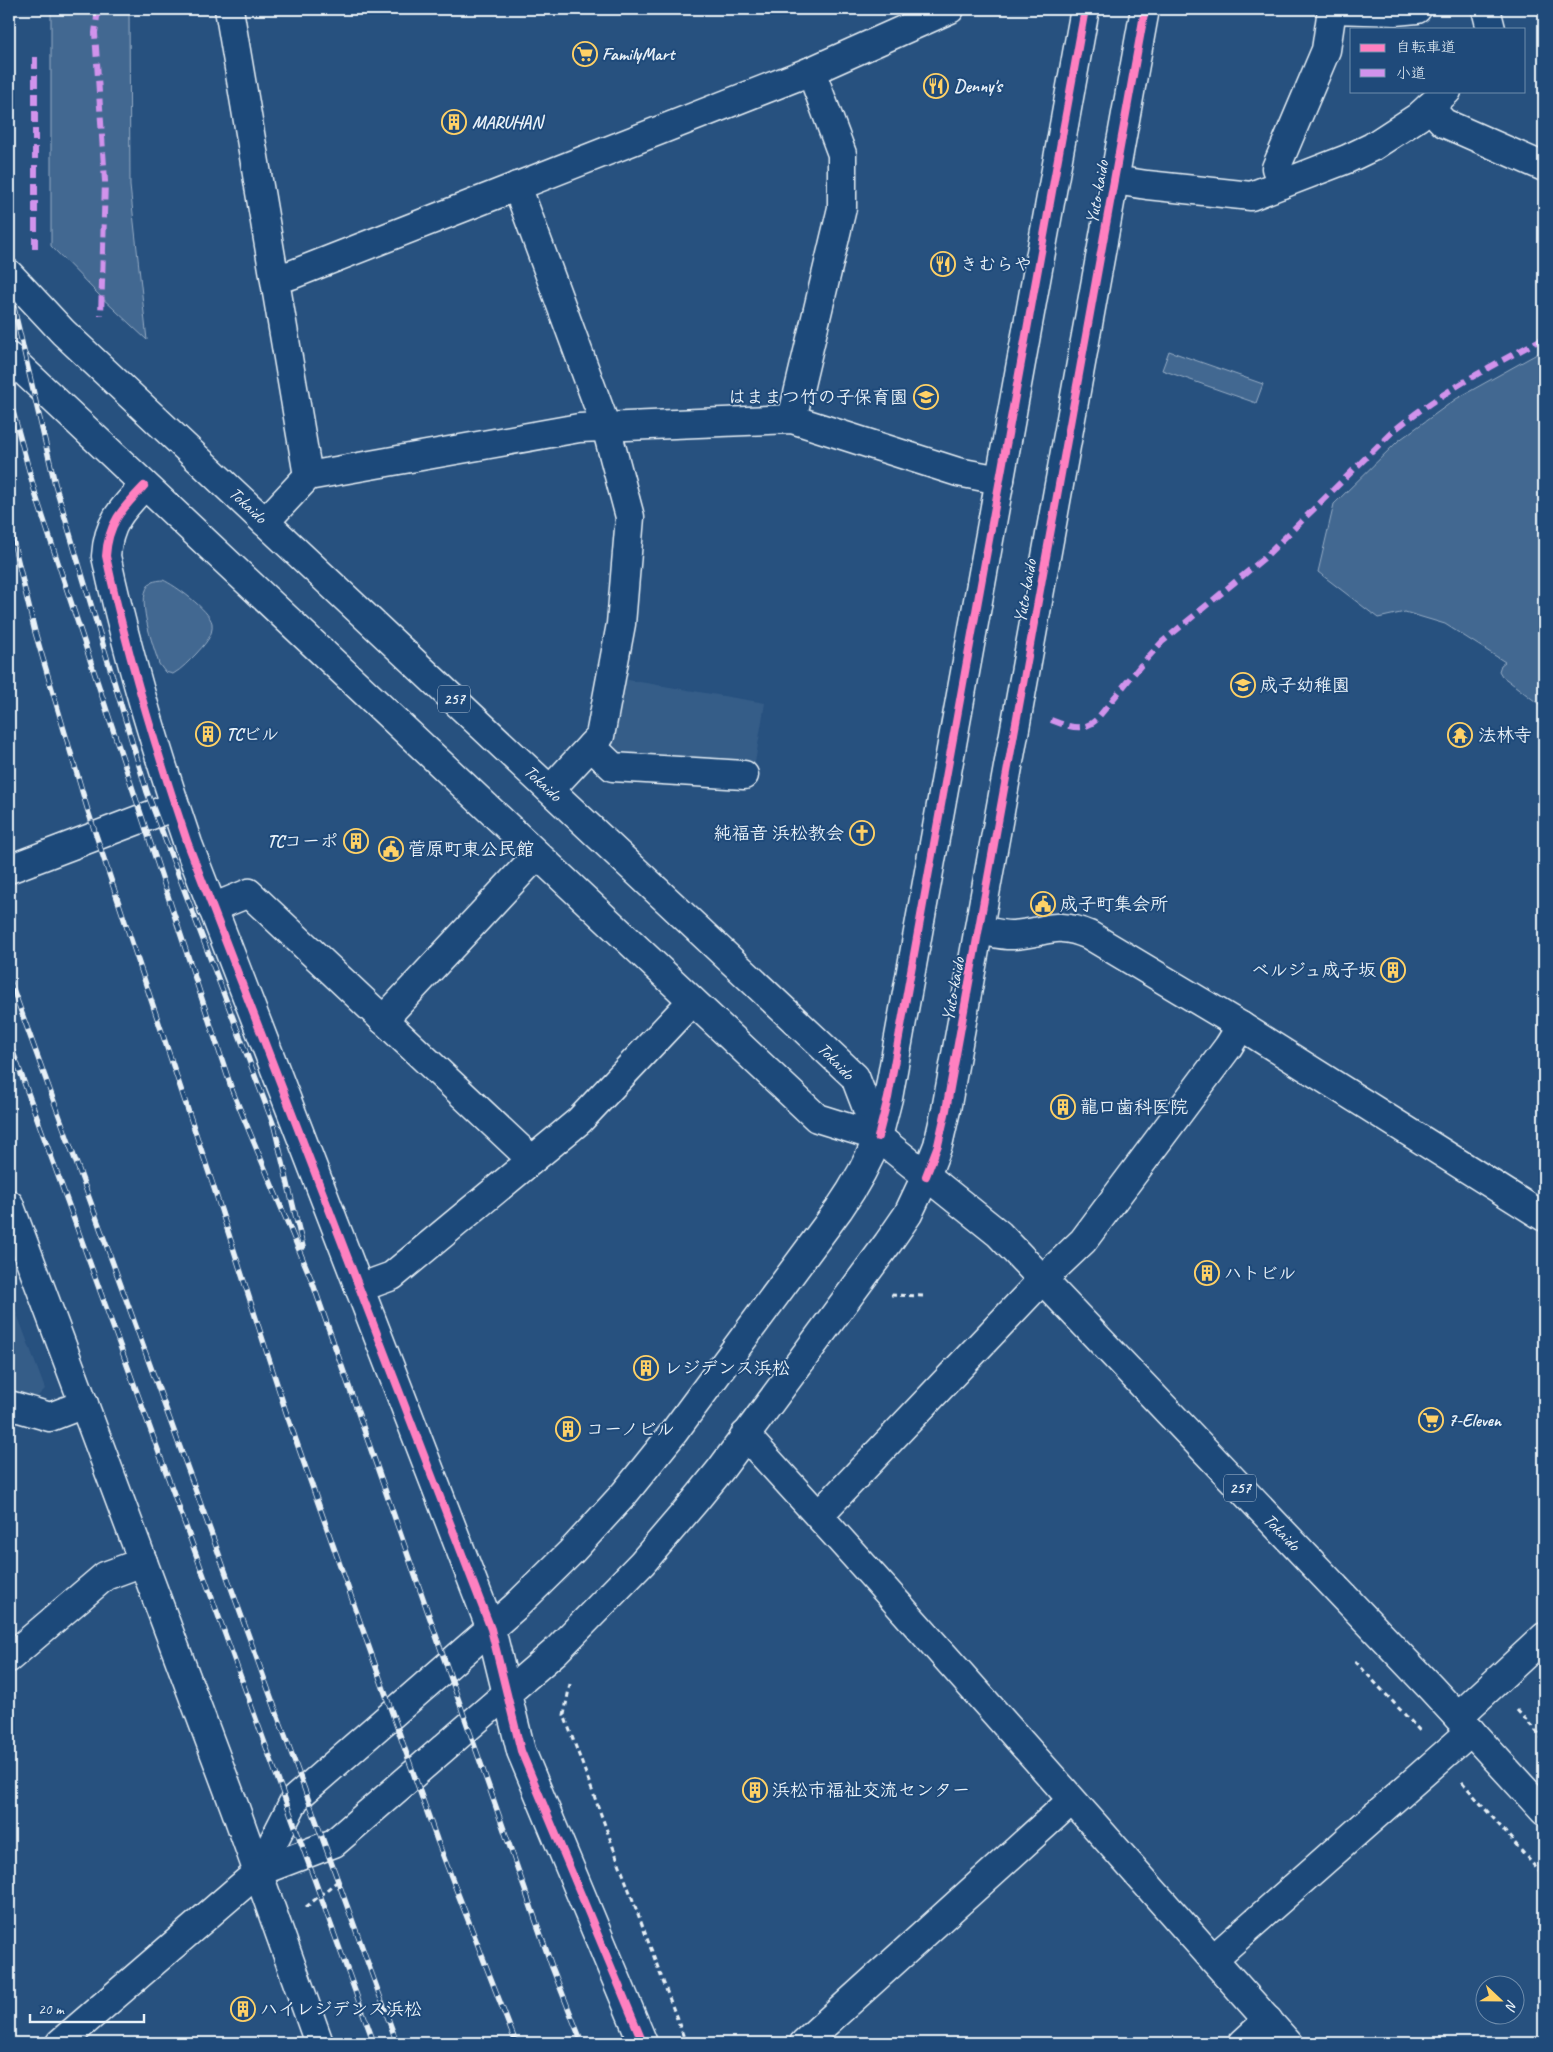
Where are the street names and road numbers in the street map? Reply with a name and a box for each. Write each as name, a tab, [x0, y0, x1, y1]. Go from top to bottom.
street label: Yuto-kaido	[1081, 157, 1114, 225]
street label: Tokaido	[225, 482, 273, 529]
street label: Yuto-kaido	[1009, 556, 1042, 624]
road number: 257	[438, 686, 470, 712]
street label: Tokaido	[520, 760, 568, 807]
street label: Yuto-kaido	[937, 954, 970, 1022]
street label: Tokaido	[813, 1038, 860, 1085]
road number: 257	[1224, 1475, 1256, 1502]
street label: Tokaido	[1259, 1509, 1306, 1556]

